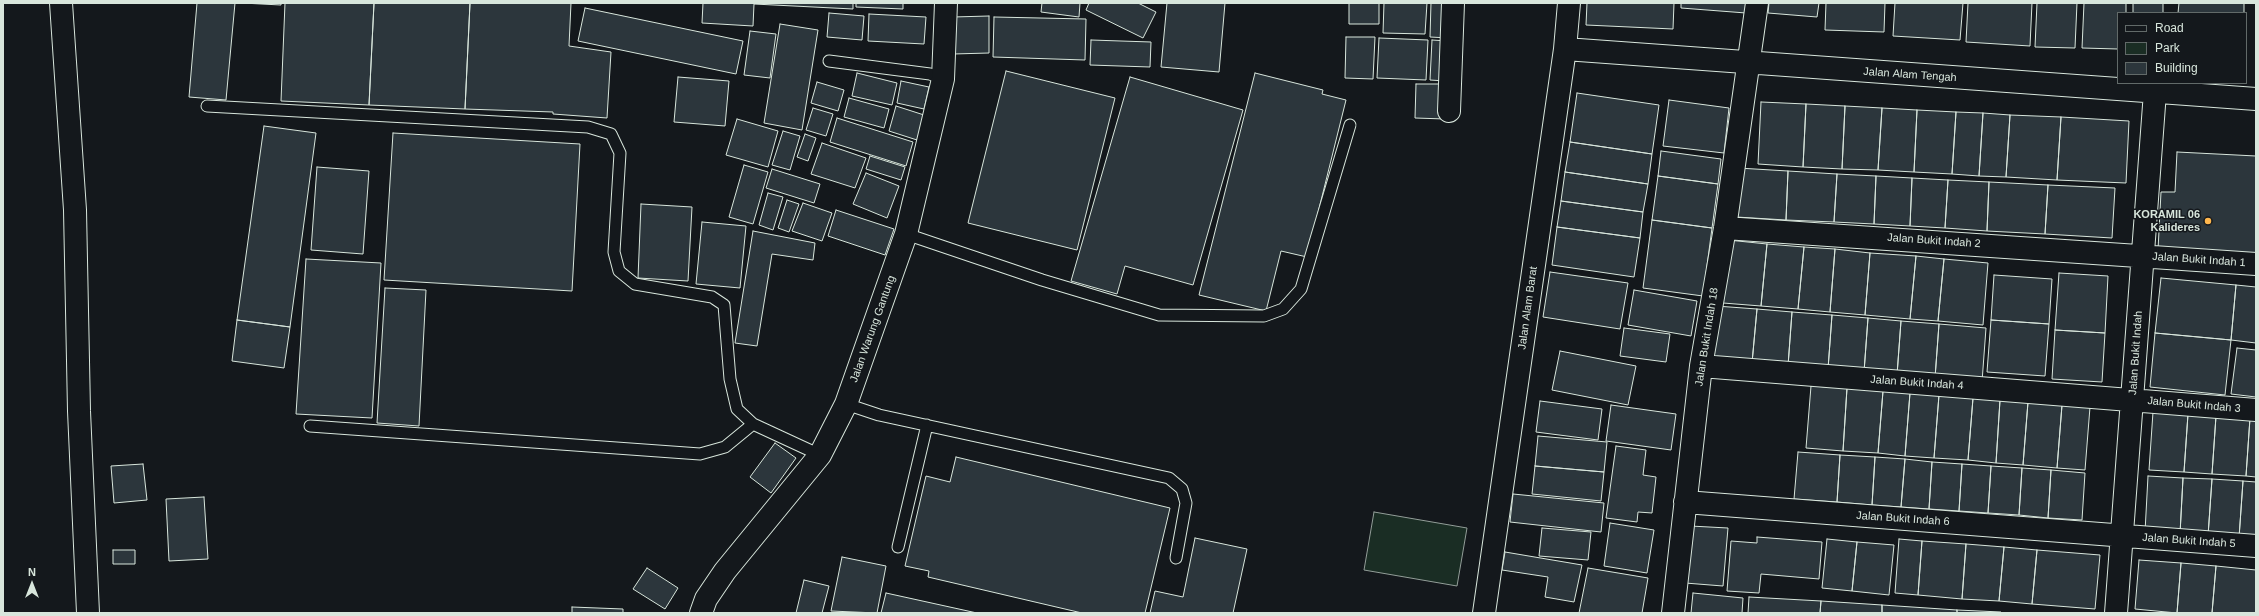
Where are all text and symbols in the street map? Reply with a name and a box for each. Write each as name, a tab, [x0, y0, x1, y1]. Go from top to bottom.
legend	[2117, 12, 2247, 84]
text: Road	[2155, 21, 2184, 35]
text: Park	[2155, 41, 2180, 55]
text: Building	[2155, 61, 2198, 75]
street label: Jalan Alam Tengah	[1863, 65, 1957, 85]
place label: KORAMIL 06 Kalideres	[2133, 208, 2200, 234]
marker: KORAMIL 06 Kalideres	[2203, 216, 2213, 226]
street label: Jalan Bukit Indah 2	[1887, 231, 1981, 251]
street label: Jalan Bukit Indah 1	[2152, 250, 2246, 270]
street label: Jalan Alam Barat	[1516, 266, 1540, 350]
street label: Jalan Warung Gantung	[848, 274, 898, 384]
street label: Jalan Bukit Indah 18	[1693, 287, 1721, 387]
street label: Jalan Bukit Indah	[2126, 310, 2146, 396]
street label: Jalan Bukit Indah 4	[1870, 373, 1964, 393]
street label: Jalan Bukit Indah 3	[2147, 394, 2241, 416]
street label: Jalan Bukit Indah 6	[1856, 509, 1950, 529]
street label: Jalan Bukit Indah 5	[2142, 531, 2236, 551]
north arrow	[12, 564, 52, 604]
text: N	[28, 566, 36, 578]

